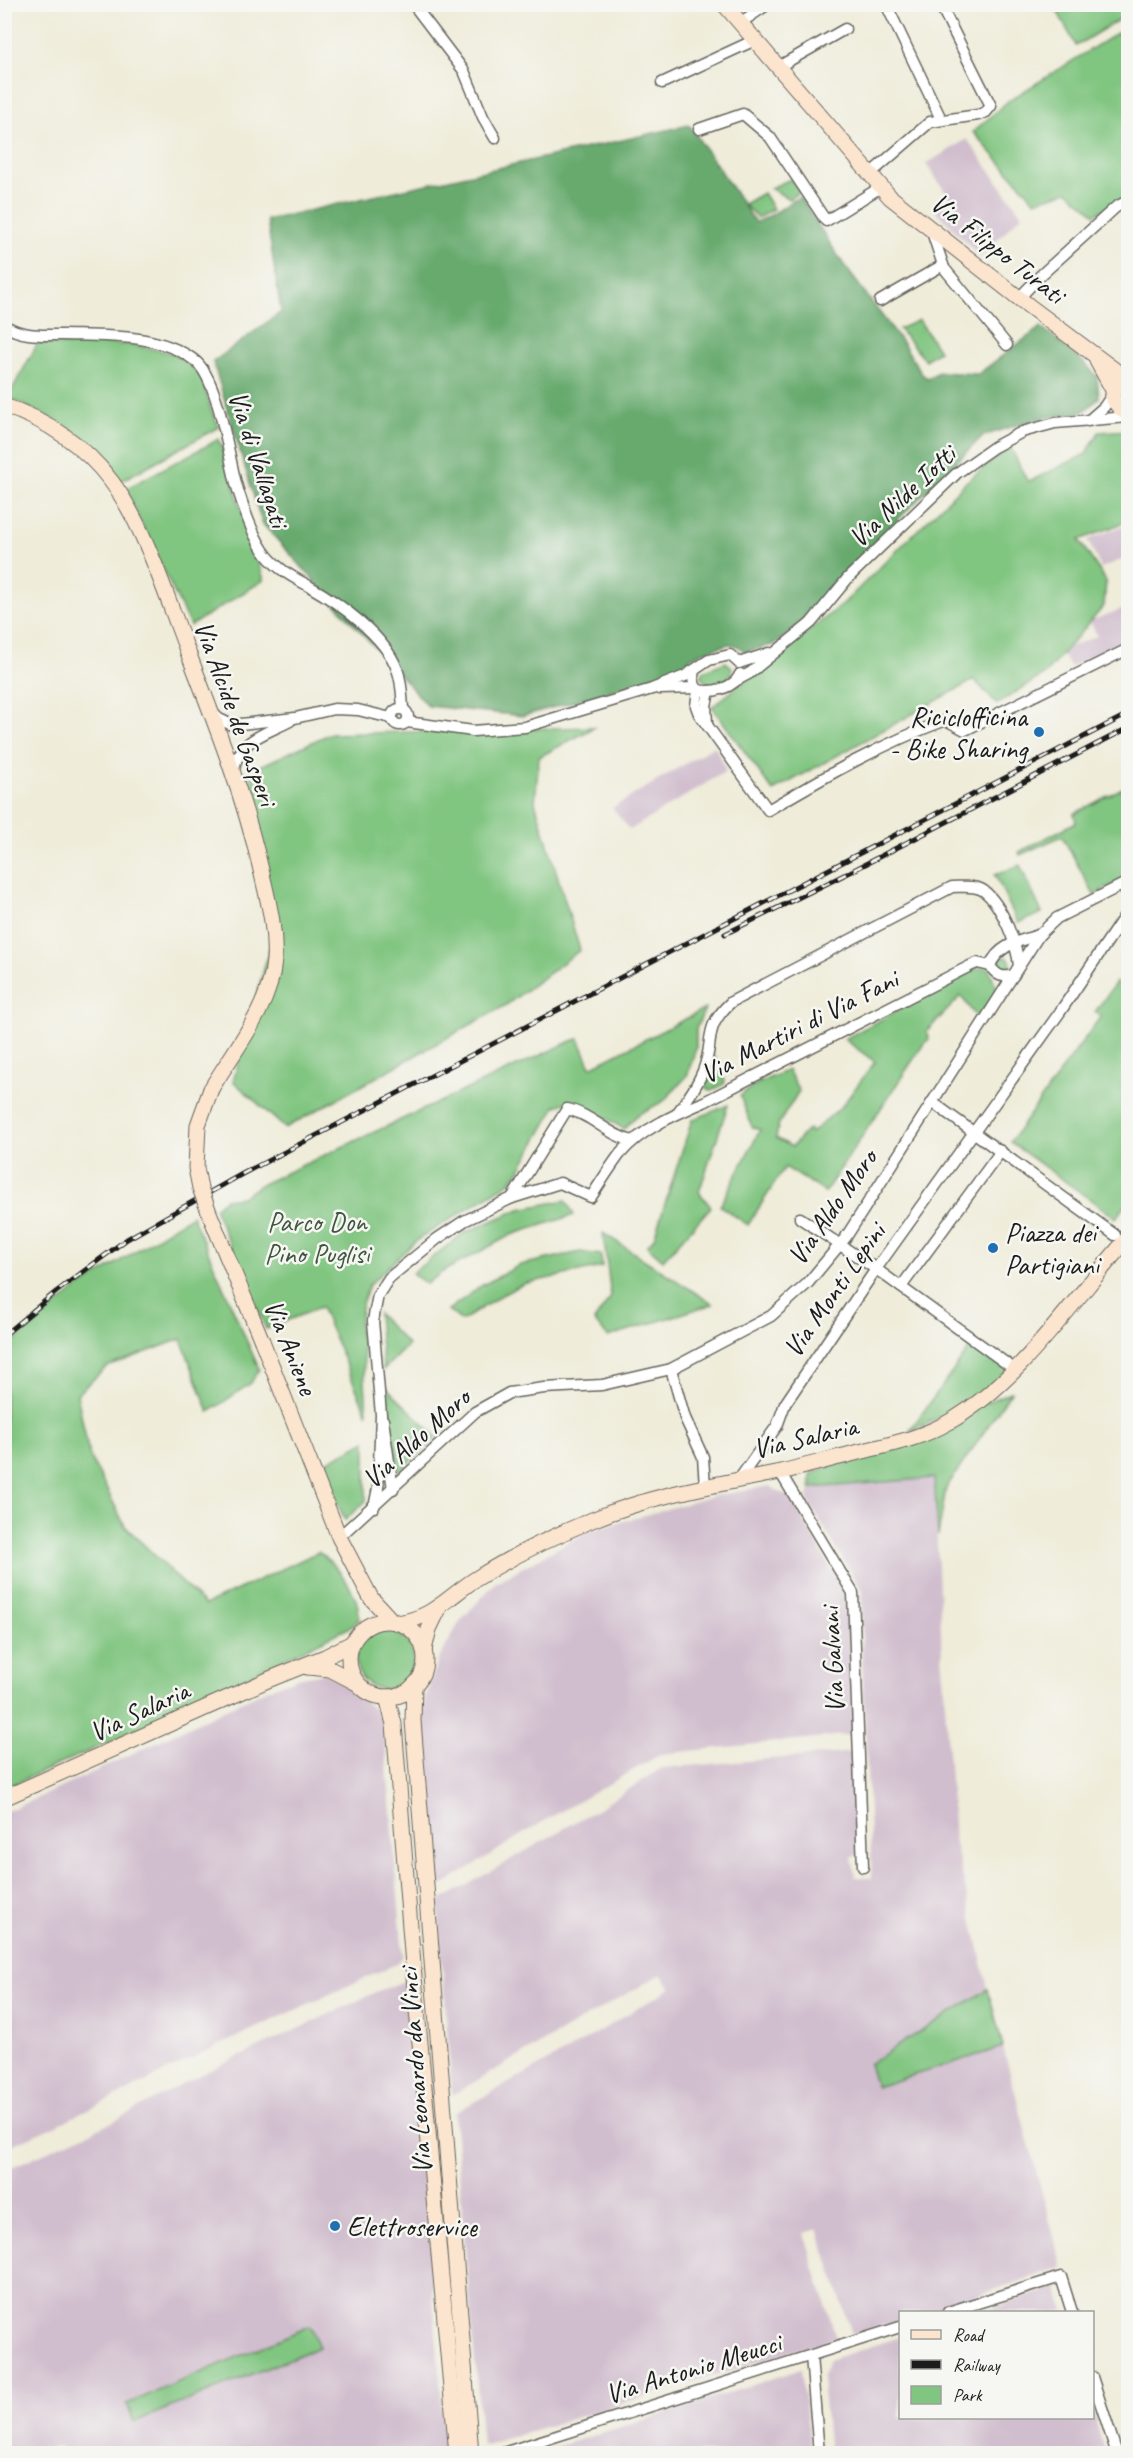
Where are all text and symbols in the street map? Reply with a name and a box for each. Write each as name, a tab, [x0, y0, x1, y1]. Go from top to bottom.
street label: Via Filippo Turati	[924, 185, 1075, 314]
street label: Via di Vallagati	[221, 386, 299, 535]
street label: Via Nilde Iotti	[841, 435, 966, 555]
street label: Via Alcide de Gasperi	[186, 616, 287, 814]
place label: Riciclofficina - Bike Sharing	[889, 699, 1029, 766]
marker: Riciclofficina - Bike Sharing	[1032, 725, 1046, 739]
street label: Via Martiri di Via Fani	[694, 959, 907, 1091]
street label: Via Aldo Moro	[779, 1140, 886, 1272]
park label: Parco Don Pino Puglisi	[264, 1204, 373, 1271]
street label: Via Monti Lepini	[775, 1213, 895, 1364]
place label: Piazza dei Partigiani	[1005, 1215, 1103, 1282]
marker: Piazza dei Partigiani	[986, 1241, 1000, 1255]
street label: Via Aniene	[256, 1294, 327, 1401]
street label: Via Aldo Moro	[355, 1378, 480, 1496]
street label: Via Salaria	[750, 1407, 863, 1466]
street label: Via Galvani	[812, 1602, 852, 1714]
street label: Via Salaria	[84, 1672, 197, 1749]
street label: Via Leonardo da Vinci	[390, 1963, 440, 2175]
place label: Elettroservice	[347, 2209, 478, 2244]
marker: Elettroservice	[328, 2219, 342, 2233]
legend	[899, 2311, 1094, 2419]
street label: Via Antonio Meucci	[601, 2324, 789, 2411]
text: Road	[953, 2324, 986, 2346]
text: Railway	[953, 2354, 1001, 2376]
text: Park	[953, 2384, 983, 2406]

